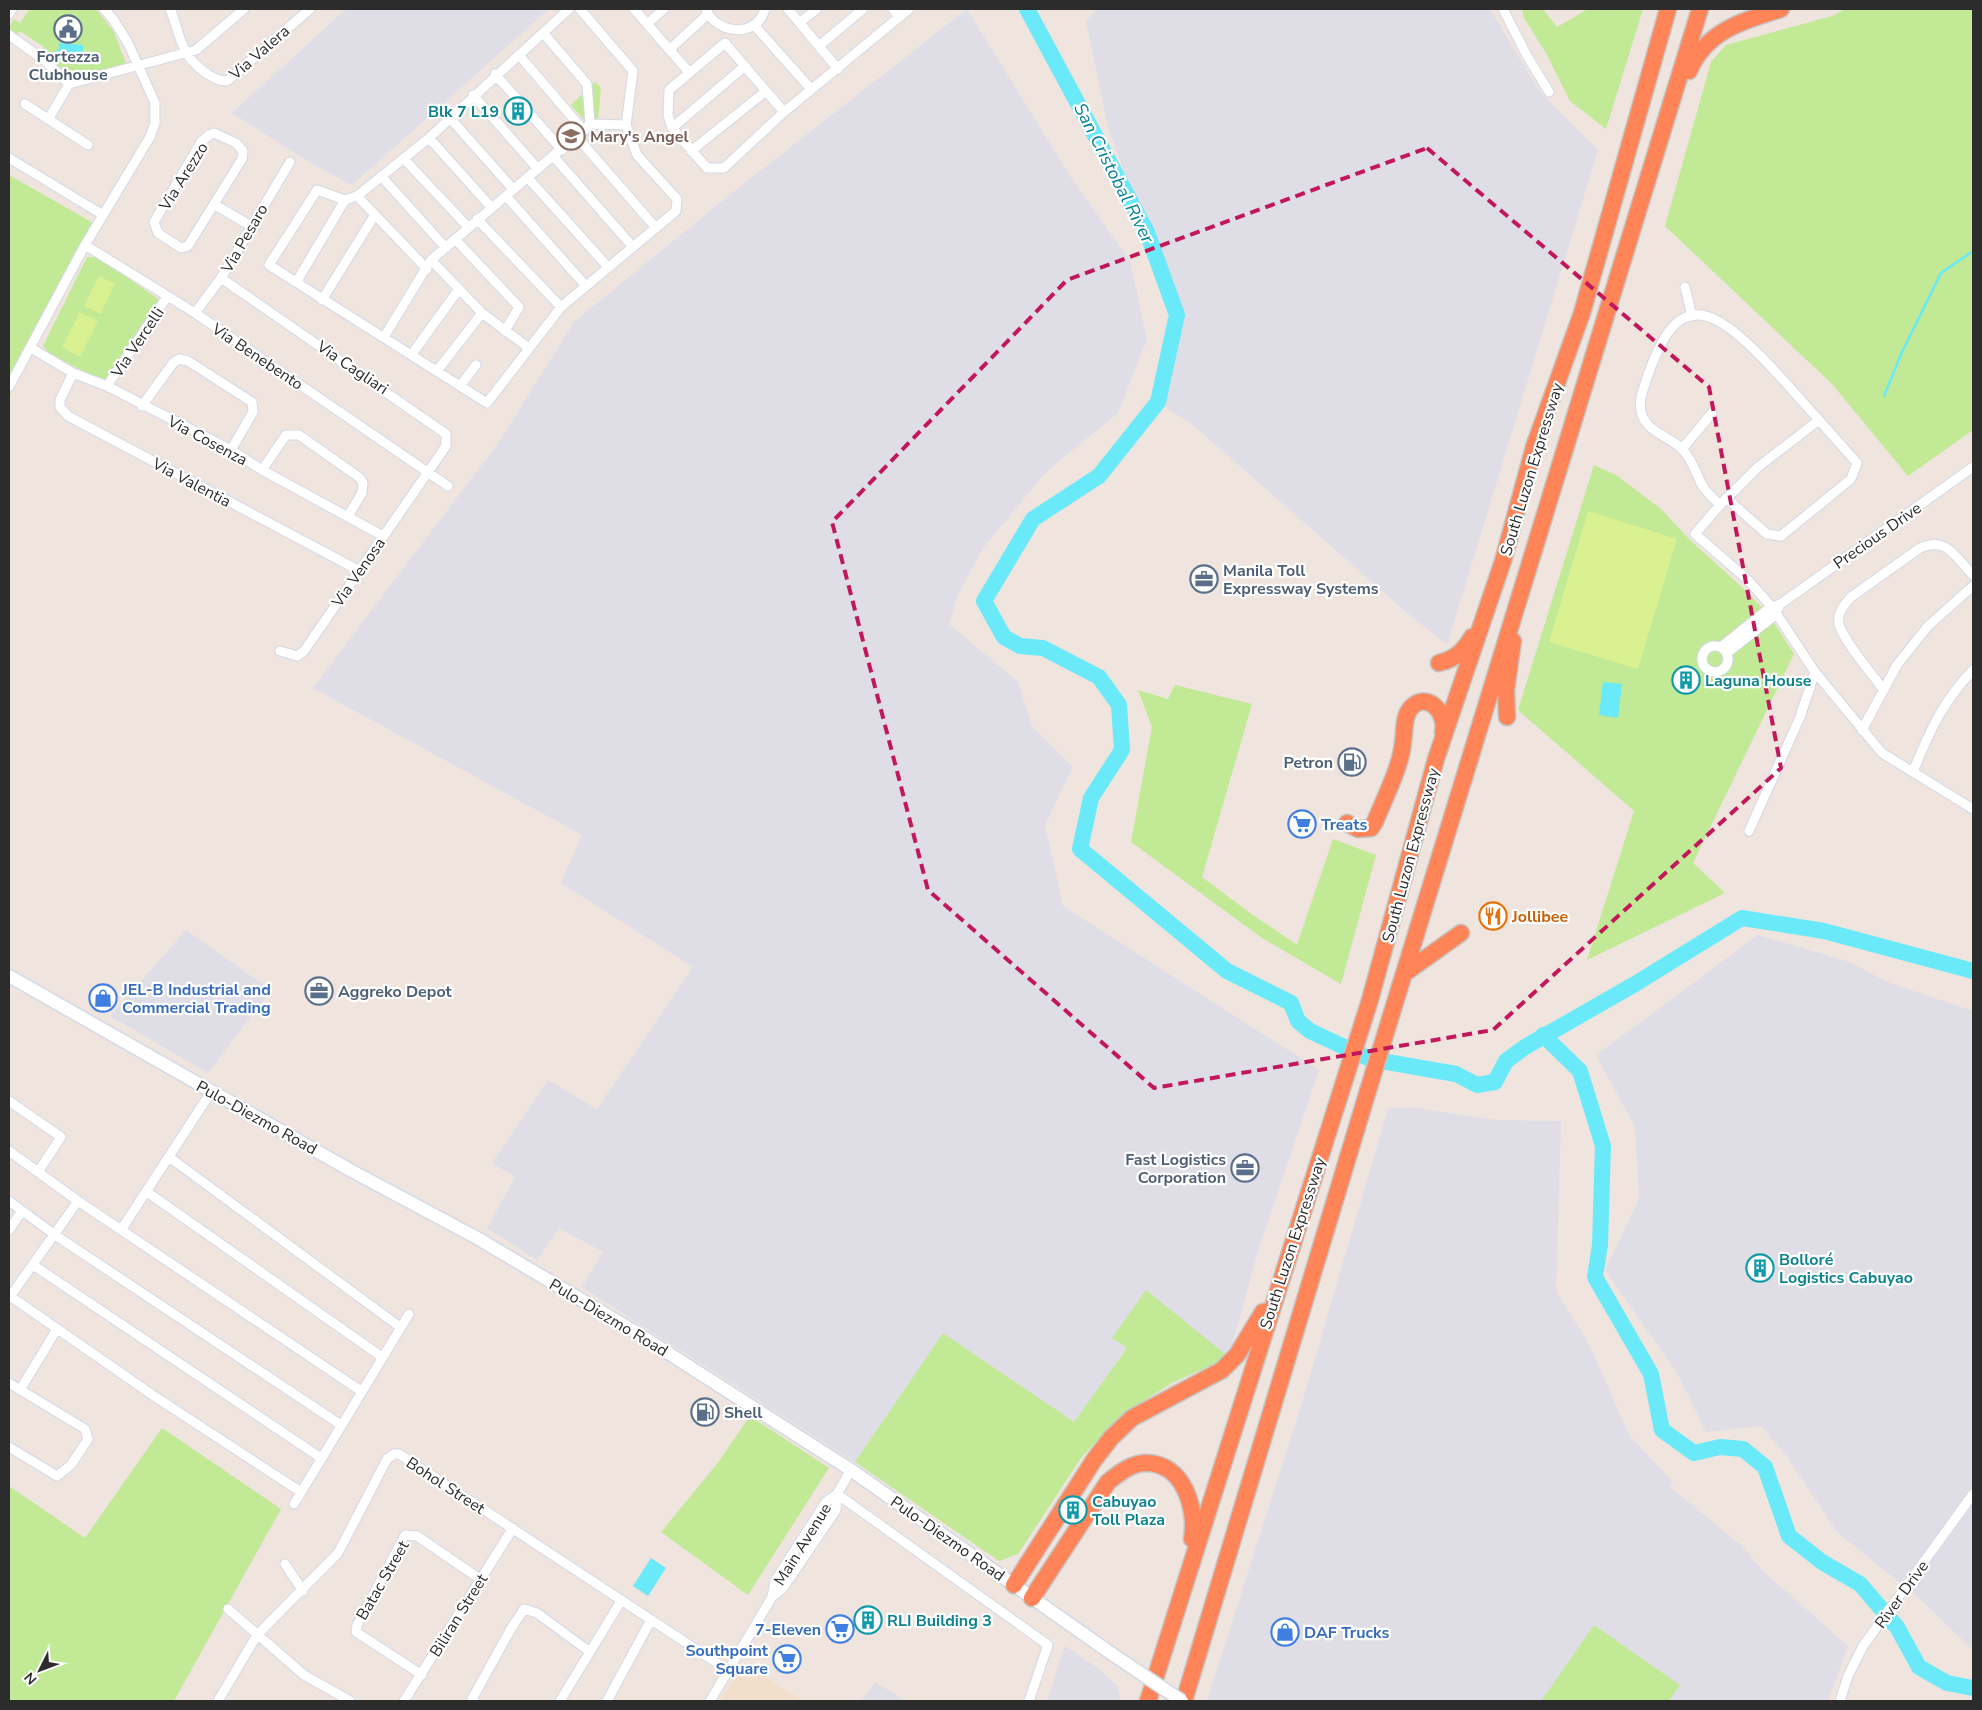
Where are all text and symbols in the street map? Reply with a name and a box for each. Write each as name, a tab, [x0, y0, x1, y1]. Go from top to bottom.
public building icon: Fortezza Clubhouse	[53, 14, 83, 44]
street label: Via Valera	[224, 20, 295, 86]
place label: Fortezza Clubhouse	[28, 46, 108, 86]
building icon: Blk 7 L19	[503, 96, 533, 126]
water label: San Cristobal River	[1068, 99, 1160, 248]
place label: Blk 7 L19	[428, 101, 499, 123]
school or university icon: Mary's Angel	[556, 121, 586, 151]
place label: Mary's Angel	[590, 126, 689, 148]
street label: Via Arezzo	[154, 138, 214, 216]
street label: Via Pesaro	[216, 200, 274, 278]
street label: Via Vercelli	[106, 303, 169, 383]
street label: Via Benebento	[207, 318, 307, 396]
street label: Via Cagliari	[311, 335, 393, 400]
street label: South Luzon Expressway	[1495, 379, 1569, 558]
street label: Via Cosenza	[163, 410, 251, 471]
street label: Via Valentia	[148, 453, 235, 513]
street label: Precious Drive	[1829, 497, 1926, 574]
street label: Via Venosa	[326, 533, 391, 613]
place label: Manila Toll Expressway Systems	[1223, 560, 1379, 600]
office icon: Manila Toll Expressway Systems	[1189, 564, 1219, 594]
building icon: Laguna House	[1671, 665, 1701, 695]
place label: Laguna House	[1705, 670, 1812, 692]
fuel station icon: Petron	[1337, 747, 1367, 777]
place label: Petron	[1283, 752, 1333, 774]
street label: South Luzon Expressway	[1377, 765, 1445, 945]
supermarket icon: Treats	[1287, 809, 1317, 839]
place label: Treats	[1321, 814, 1367, 836]
restaurant icon: Jollibee	[1478, 901, 1508, 931]
place label: Jollibee	[1511, 906, 1568, 928]
office icon: Aggreko Depot	[304, 976, 334, 1006]
place label: JEL-B Industrial and Commercial Trading	[121, 979, 271, 1019]
place label: Aggreko Depot	[338, 981, 453, 1003]
shop icon: JEL-B Industrial and Commercial Trading	[88, 983, 118, 1013]
street label: Pulo-Diezmo Road	[192, 1076, 321, 1160]
place label: Fast Logistics Corporation	[1125, 1149, 1226, 1189]
office icon: Fast Logistics Corporation	[1230, 1153, 1260, 1183]
street label: South Luzon Expressway	[1255, 1154, 1331, 1332]
place label: Bolloré Logistics Cabuyao	[1779, 1249, 1913, 1289]
building icon: Bolloré Logistics Cabuyao	[1745, 1253, 1775, 1283]
street label: Pulo-Diezmo Road	[545, 1274, 672, 1362]
fuel station icon: Shell	[690, 1397, 720, 1427]
place label: Shell	[724, 1402, 762, 1424]
street label: Bohol Street	[402, 1452, 490, 1520]
street label: Pulo-Diezmo Road	[886, 1491, 1009, 1587]
place label: Cabuyao Toll Plaza	[1092, 1491, 1165, 1531]
building icon: Cabuyao Toll Plaza	[1058, 1495, 1088, 1525]
street label: Main Avenue	[769, 1499, 837, 1590]
street label: Batac Street	[351, 1536, 415, 1624]
street label: River Drive	[1870, 1556, 1934, 1633]
street label: Biliran Street	[425, 1570, 493, 1661]
building icon: RLI Building 3	[853, 1605, 883, 1635]
place label: RLI Building 3	[887, 1610, 992, 1632]
supermarket icon: 7-Eleven	[825, 1614, 855, 1644]
shop icon: DAF Trucks	[1270, 1617, 1300, 1647]
place label: 7-Eleven	[755, 1619, 821, 1641]
place label: DAF Trucks	[1304, 1622, 1389, 1644]
place label: Southpoint Square	[686, 1640, 769, 1680]
supermarket icon: Southpoint Square	[772, 1644, 802, 1674]
north arrow	[15, 1645, 65, 1695]
text: N	[20, 1668, 41, 1689]

